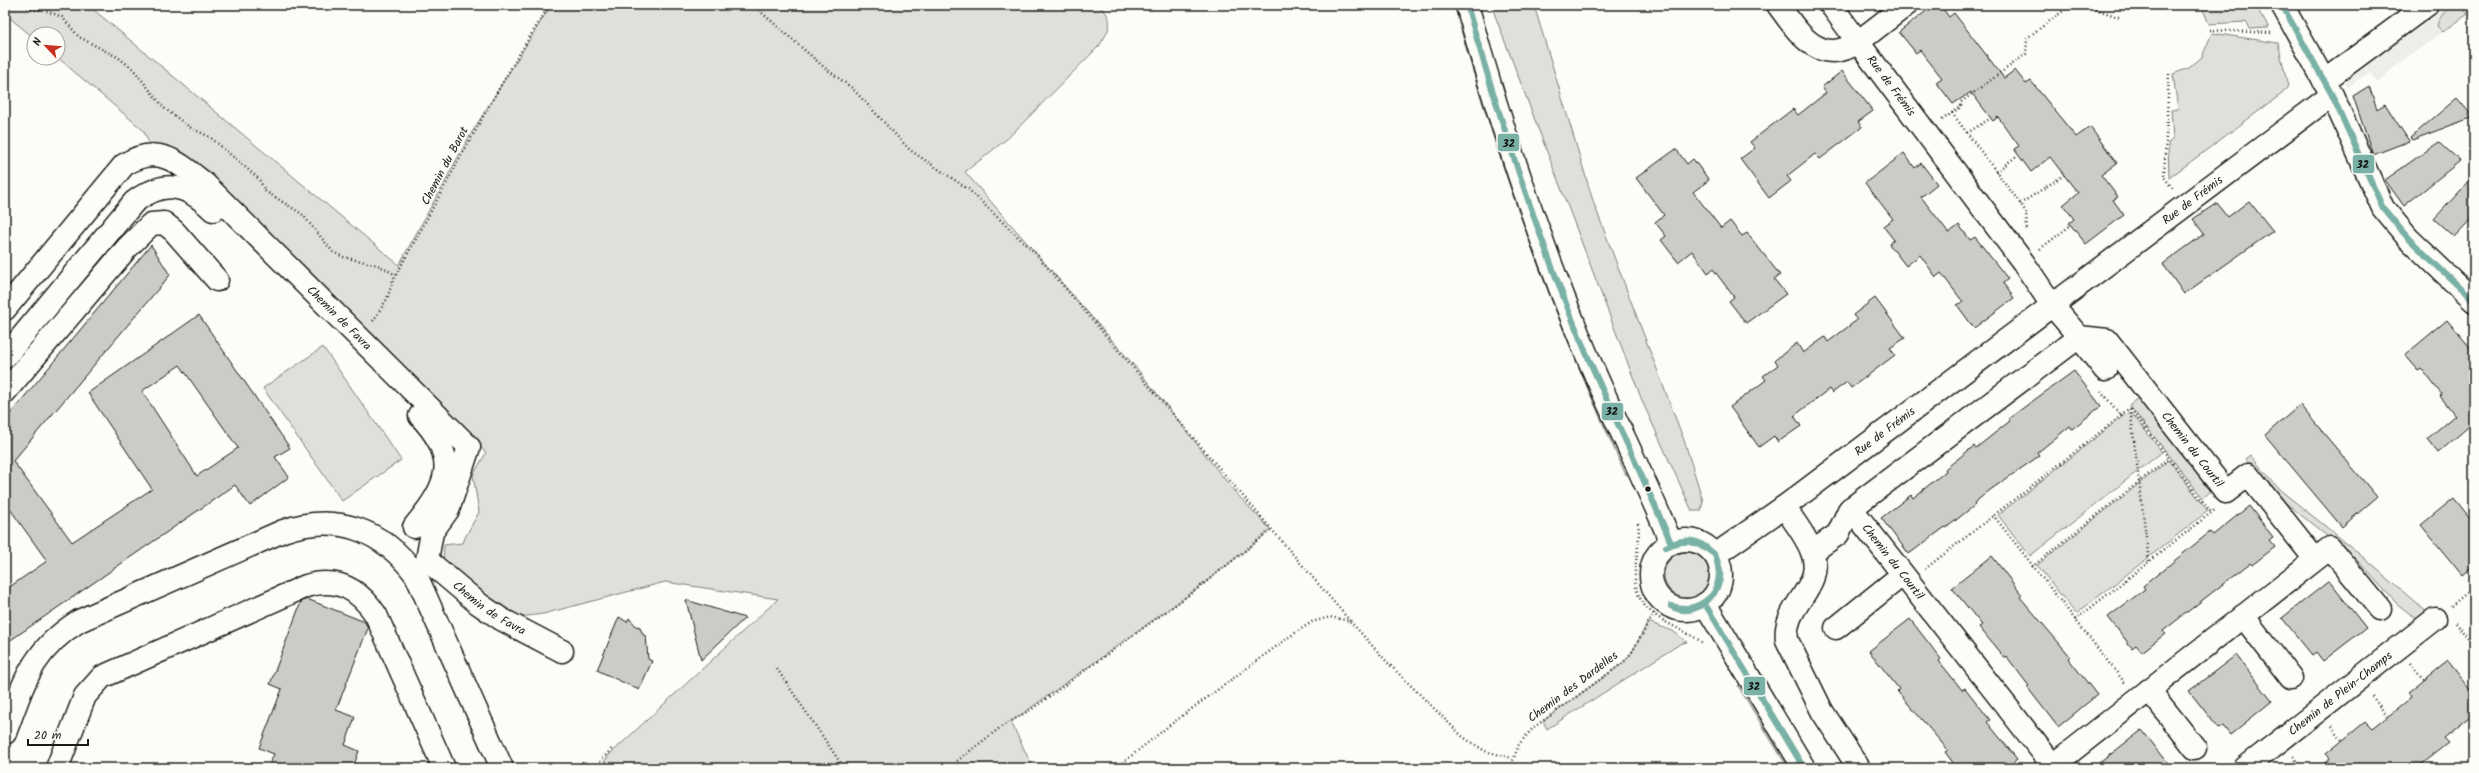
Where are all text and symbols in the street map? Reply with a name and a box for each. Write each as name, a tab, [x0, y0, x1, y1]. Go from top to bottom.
north arrow	[26, 26, 66, 66]
text: N	[28, 35, 48, 49]
street label: Rue de Frémis	[1862, 51, 1920, 121]
street label: Chemin du Barot	[416, 123, 474, 209]
line badge: 32	[1497, 133, 1520, 152]
text: 32	[1502, 135, 1515, 153]
line badge: 32	[2352, 154, 2375, 174]
text: 32	[2356, 156, 2369, 174]
street label: Rue de Frémis	[2158, 171, 2227, 229]
street label: Chemin de Favra	[302, 281, 377, 355]
line badge: 32	[1601, 402, 1624, 421]
street label: Rue de Frémis	[1850, 402, 1919, 461]
text: 32	[1605, 403, 1618, 421]
street label: Chemin du Courtil	[2157, 407, 2229, 491]
unlabelled marker	[1643, 484, 1653, 494]
street label: Chemin du Courtil	[1857, 519, 1929, 604]
street label: Chemin de Favra	[448, 576, 530, 640]
street label: Chemin de Plein-Champs	[2284, 646, 2397, 740]
street label: Chemin des Dardelles	[1524, 647, 1622, 727]
line badge: 32	[1743, 676, 1766, 696]
text: 32	[1747, 678, 1760, 696]
scale bar	[28, 721, 88, 747]
text: 20 m	[34, 726, 62, 745]

